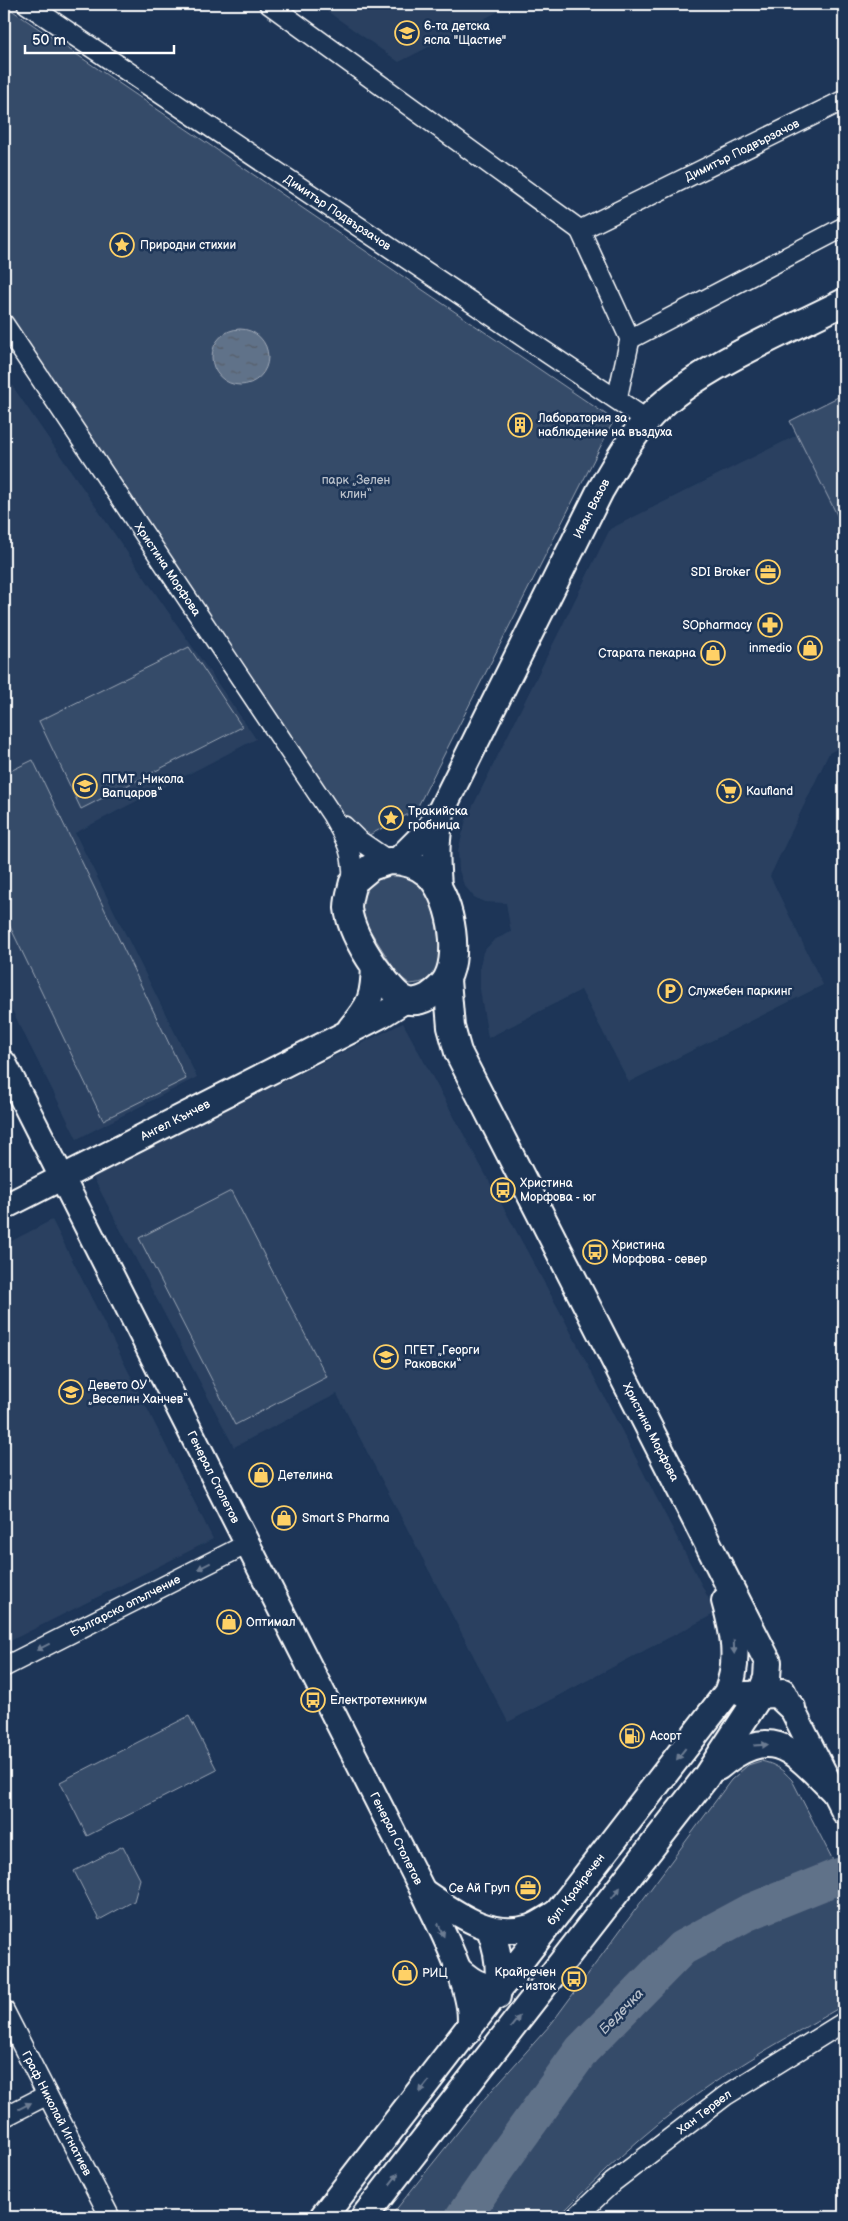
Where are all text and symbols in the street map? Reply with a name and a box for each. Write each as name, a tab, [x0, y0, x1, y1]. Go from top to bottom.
place label: 6-та детска ясла "Щастие"	[424, 19, 506, 48]
school or university icon: 6-та детска ясла "Щастие"	[394, 20, 420, 46]
scale bar	[25, 22, 174, 54]
text: 50 m	[32, 31, 66, 50]
street label: Димитър Подвързачов	[682, 116, 803, 185]
street label: Димитър Подвързачов	[281, 172, 394, 254]
place icon: Природни стихии	[109, 232, 135, 258]
place label: Природни стихии	[140, 238, 236, 253]
place label: Лаборатория за наблюдение на въздуха	[537, 411, 672, 440]
building icon: Лаборатория за наблюдение на въздуха	[507, 412, 533, 438]
park label: парк „Зелен клин“	[322, 473, 390, 502]
street label: Иван Вазов	[570, 476, 614, 541]
street label: Христина Морфова	[131, 520, 204, 619]
office icon: SDI Broker	[755, 559, 781, 585]
place label: SDI Broker	[691, 565, 751, 580]
pharmacy icon: SOpharmacy	[757, 612, 783, 638]
place label: SOpharmacy	[682, 618, 753, 633]
shop icon: inmedio	[797, 635, 823, 661]
shop icon: Старата пекарна	[700, 640, 726, 666]
place label: inmedio	[749, 641, 792, 656]
place label: Старата пекарна	[598, 646, 696, 661]
place label: ПГМТ „Никола Вапцаров“	[102, 772, 184, 801]
school or university icon: ПГМТ „Никола Вапцаров“	[72, 773, 98, 799]
supermarket icon: Kaufland	[716, 778, 742, 804]
place label: Kaufland	[746, 784, 793, 799]
place label: Тракийска гробница	[408, 804, 468, 833]
place icon: Тракийска гробница	[378, 805, 404, 831]
parking icon: Служебен паркинг	[657, 978, 683, 1004]
place label: Служебен паркинг	[688, 984, 792, 999]
street label: Ангел Кънчев	[137, 1096, 213, 1145]
place label: Христина Морфова - юг	[520, 1176, 597, 1205]
bus stop icon: Христина Морфова - юг	[490, 1177, 516, 1203]
place label: Христина Морфова - север	[612, 1238, 707, 1267]
bus stop icon: Христина Морфова - север	[582, 1239, 608, 1265]
place label: ПГЕТ „Георги Раковски“	[404, 1343, 480, 1372]
school or university icon: ПГЕТ „Георги Раковски“	[373, 1344, 399, 1370]
place label: Девето ОУ „Веселин Ханчев“	[88, 1378, 188, 1407]
school or university icon: Девето ОУ „Веселин Ханчев“	[58, 1379, 84, 1405]
street label: Христина Морфова	[619, 1380, 682, 1484]
street label: Генерал Столетов	[183, 1428, 243, 1527]
shop icon: Детелина	[248, 1462, 274, 1488]
place label: Детелина	[278, 1468, 333, 1483]
shop icon: Smart S Pharma	[271, 1505, 297, 1531]
place label: Smart S Pharma	[302, 1511, 390, 1526]
one-way arrow	[196, 1562, 211, 1570]
street label: Българско опълчение	[68, 1572, 184, 1640]
shop icon: Оптимал	[216, 1609, 242, 1635]
place label: Оптимал	[246, 1615, 296, 1630]
one-way arrow	[731, 1640, 739, 1656]
one-way arrow	[36, 1643, 50, 1651]
bus stop icon: Електротехникум	[300, 1687, 326, 1713]
place label: Електротехникум	[330, 1693, 427, 1708]
fuel station icon: Асорт	[619, 1723, 645, 1749]
place label: Асорт	[649, 1729, 682, 1744]
one-way arrow	[754, 1740, 770, 1748]
one-way arrow	[675, 1748, 686, 1761]
street label: Генерал Столетов	[366, 1790, 426, 1888]
street label: бул. Крайречен	[544, 1851, 608, 1928]
office icon: Се Ай Груп	[515, 1875, 541, 1901]
place label: Се Ай Груп	[449, 1881, 510, 1896]
one-way arrow	[610, 1886, 621, 1899]
one-way arrow	[438, 1923, 446, 1937]
shop icon: РИЦ	[392, 1960, 418, 1986]
place label: Крайречен - изток	[494, 1965, 557, 1994]
place label: РИЦ	[422, 1966, 448, 1981]
bus stop icon: Крайречен - изток	[561, 1966, 587, 1992]
water label: Бедечка	[596, 1985, 647, 2038]
one-way arrow	[510, 2016, 521, 2029]
street label: Граф Николай Игнатиев	[18, 2048, 95, 2179]
one-way arrow	[419, 2080, 430, 2093]
street label: Хан Тервел	[674, 2087, 735, 2138]
one-way arrow	[18, 2102, 33, 2110]
one-way arrow	[389, 2172, 399, 2186]

